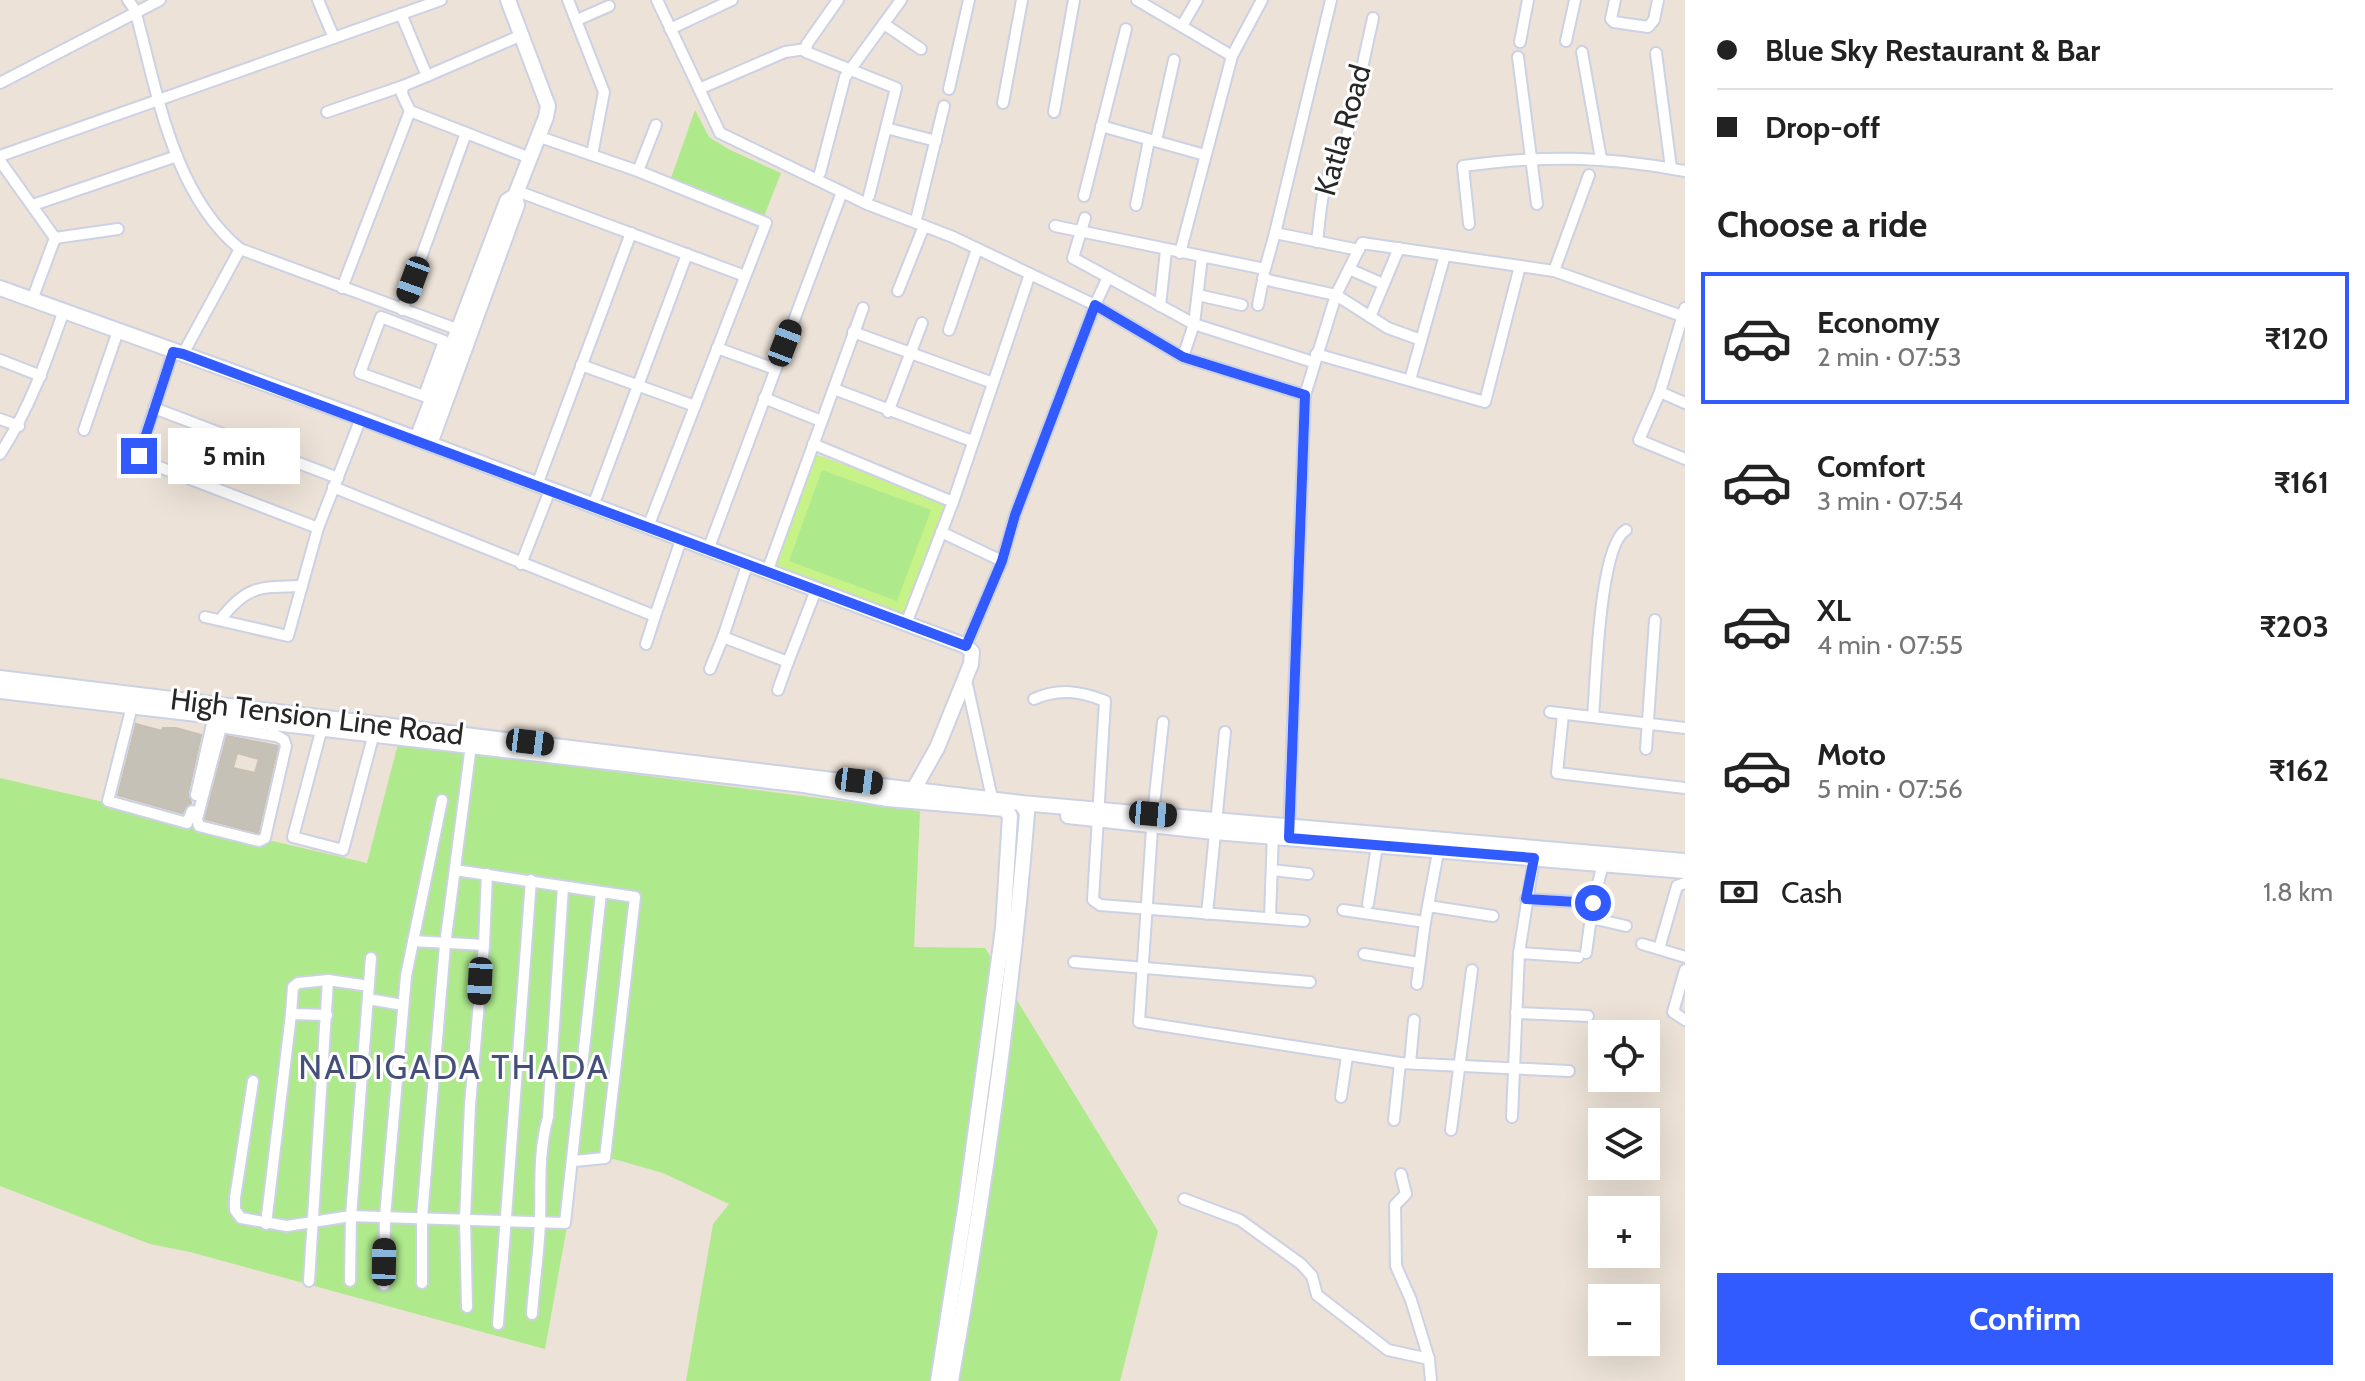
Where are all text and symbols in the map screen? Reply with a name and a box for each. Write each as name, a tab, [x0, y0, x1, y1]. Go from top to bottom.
text: Blue Sky Restaurant & Bar	[1765, 32, 2100, 69]
street label: Katla Road	[1306, 60, 1379, 200]
text: Drop-off	[1765, 109, 1880, 146]
text: Choose a ride	[1717, 202, 1927, 246]
car	[394, 253, 432, 307]
icon: car	[1721, 302, 1793, 374]
text: Economy	[1817, 304, 1940, 341]
car	[765, 316, 805, 370]
text: ₹120	[2265, 320, 2329, 357]
text: 2 min · 07:53	[1817, 341, 1962, 373]
callout: 5 min	[167, 428, 299, 484]
route end	[121, 438, 157, 474]
text: 5 min	[203, 440, 266, 472]
icon: car	[1721, 446, 1793, 518]
text: Comfort	[1817, 448, 1925, 485]
text: ₹161	[2274, 464, 2329, 501]
text: 3 min · 07:54	[1817, 485, 1963, 517]
icon: car	[1721, 590, 1793, 662]
text: XL	[1817, 592, 1851, 629]
text: ₹203	[2259, 608, 2329, 645]
text: 4 min · 07:55	[1817, 629, 1963, 661]
street label: High Tension Line Road	[168, 680, 466, 753]
car	[505, 727, 555, 757]
icon: car	[1721, 734, 1793, 806]
text: Moto	[1817, 736, 1886, 773]
text: ₹162	[2269, 752, 2329, 789]
car	[834, 766, 884, 796]
text: 5 min · 07:56	[1817, 773, 1963, 805]
car	[1128, 800, 1178, 828]
icon: cash	[1717, 870, 1761, 914]
text: Cash	[1781, 874, 1843, 911]
text: 1.8 km	[2263, 876, 2333, 908]
route start	[1575, 885, 1611, 921]
car	[467, 956, 493, 1006]
map controls	[1588, 1020, 1660, 1356]
button: locate	[1588, 1020, 1660, 1092]
district label: NADIGADA THADA	[298, 1046, 610, 1088]
button: layers	[1588, 1108, 1660, 1180]
button: +	[1588, 1196, 1660, 1268]
car	[372, 1238, 396, 1286]
button: Confirm	[1717, 1273, 2333, 1365]
button: −	[1588, 1284, 1660, 1356]

